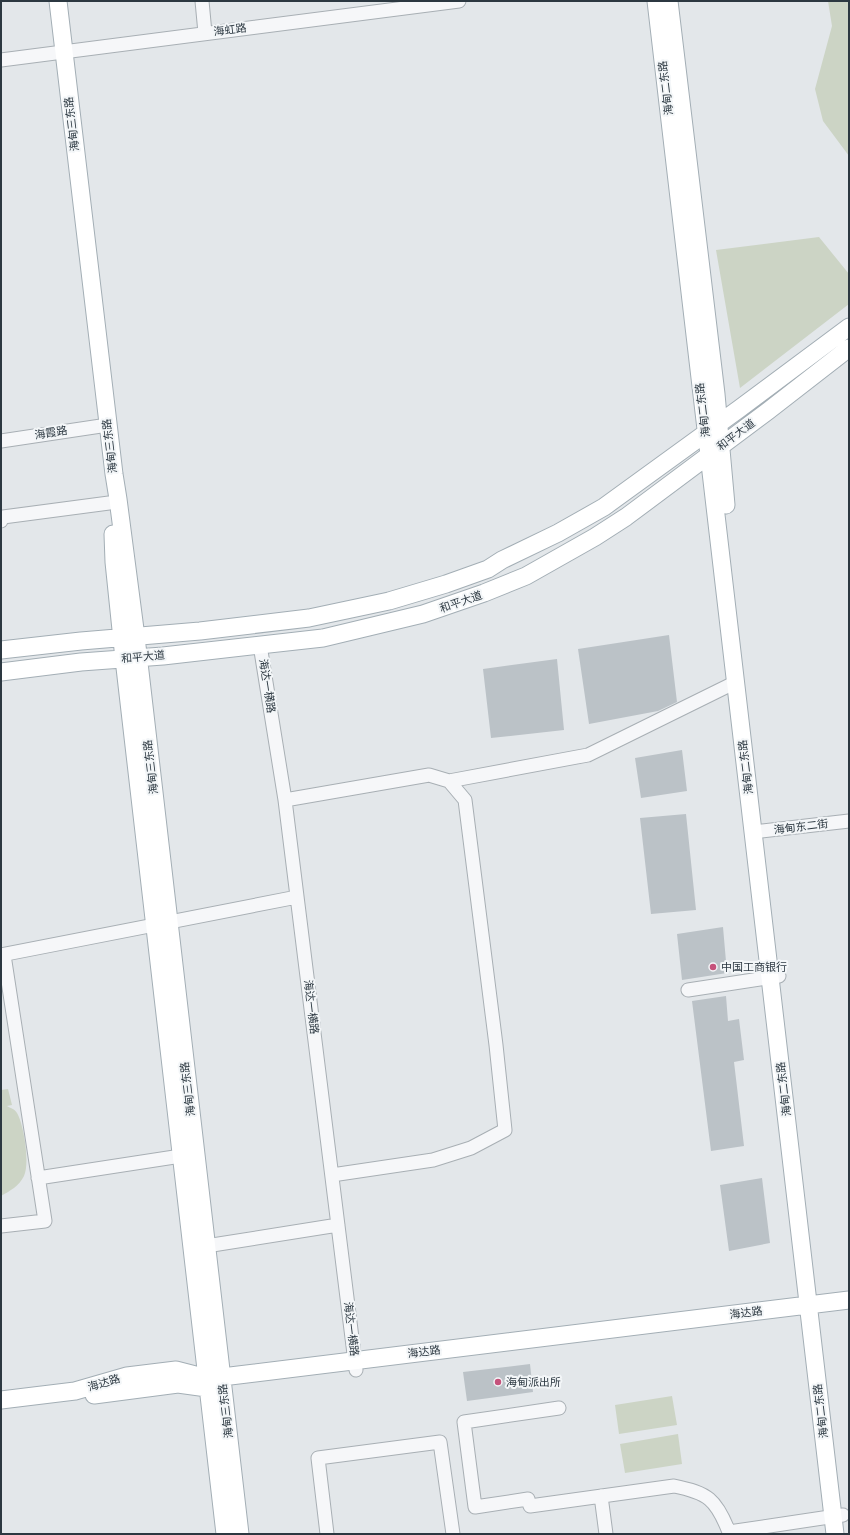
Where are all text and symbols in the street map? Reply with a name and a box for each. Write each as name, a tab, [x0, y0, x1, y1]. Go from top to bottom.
street label: 海虹路	[213, 22, 247, 38]
street label: 海甸二东路	[656, 60, 676, 116]
street label: 海甸三东路	[62, 96, 82, 152]
street label: 海甸二东路	[693, 382, 713, 438]
street label: 和平大道	[715, 417, 757, 453]
street label: 海甸三东路	[100, 418, 120, 474]
street label: 海霞路	[34, 424, 68, 442]
street label: 和平大道	[438, 589, 484, 615]
street label: 和平大道	[121, 649, 165, 665]
street label: 海达一横路	[256, 658, 278, 714]
street label: 海甸三东路	[141, 739, 161, 795]
street label: 海甸二东路	[736, 739, 756, 795]
street label: 海甸东二街	[773, 817, 829, 837]
place label: 中国工商银行	[721, 961, 787, 974]
marker: 中国工商银行	[708, 962, 718, 972]
street label: 海达一横路	[301, 979, 321, 1035]
street label: 海甸三东路	[178, 1061, 198, 1117]
street label: 海甸二东路	[774, 1061, 794, 1117]
street label: 海达一横路	[341, 1301, 361, 1357]
street label: 海达路	[729, 1305, 763, 1321]
street label: 海达路	[407, 1344, 441, 1360]
street label: 海达路	[86, 1372, 122, 1394]
place label: 海甸派出所	[506, 1376, 561, 1389]
marker: 海甸派出所	[493, 1377, 503, 1387]
street label: 海甸三东路	[216, 1383, 236, 1439]
street label: 海甸二东路	[811, 1383, 831, 1439]

